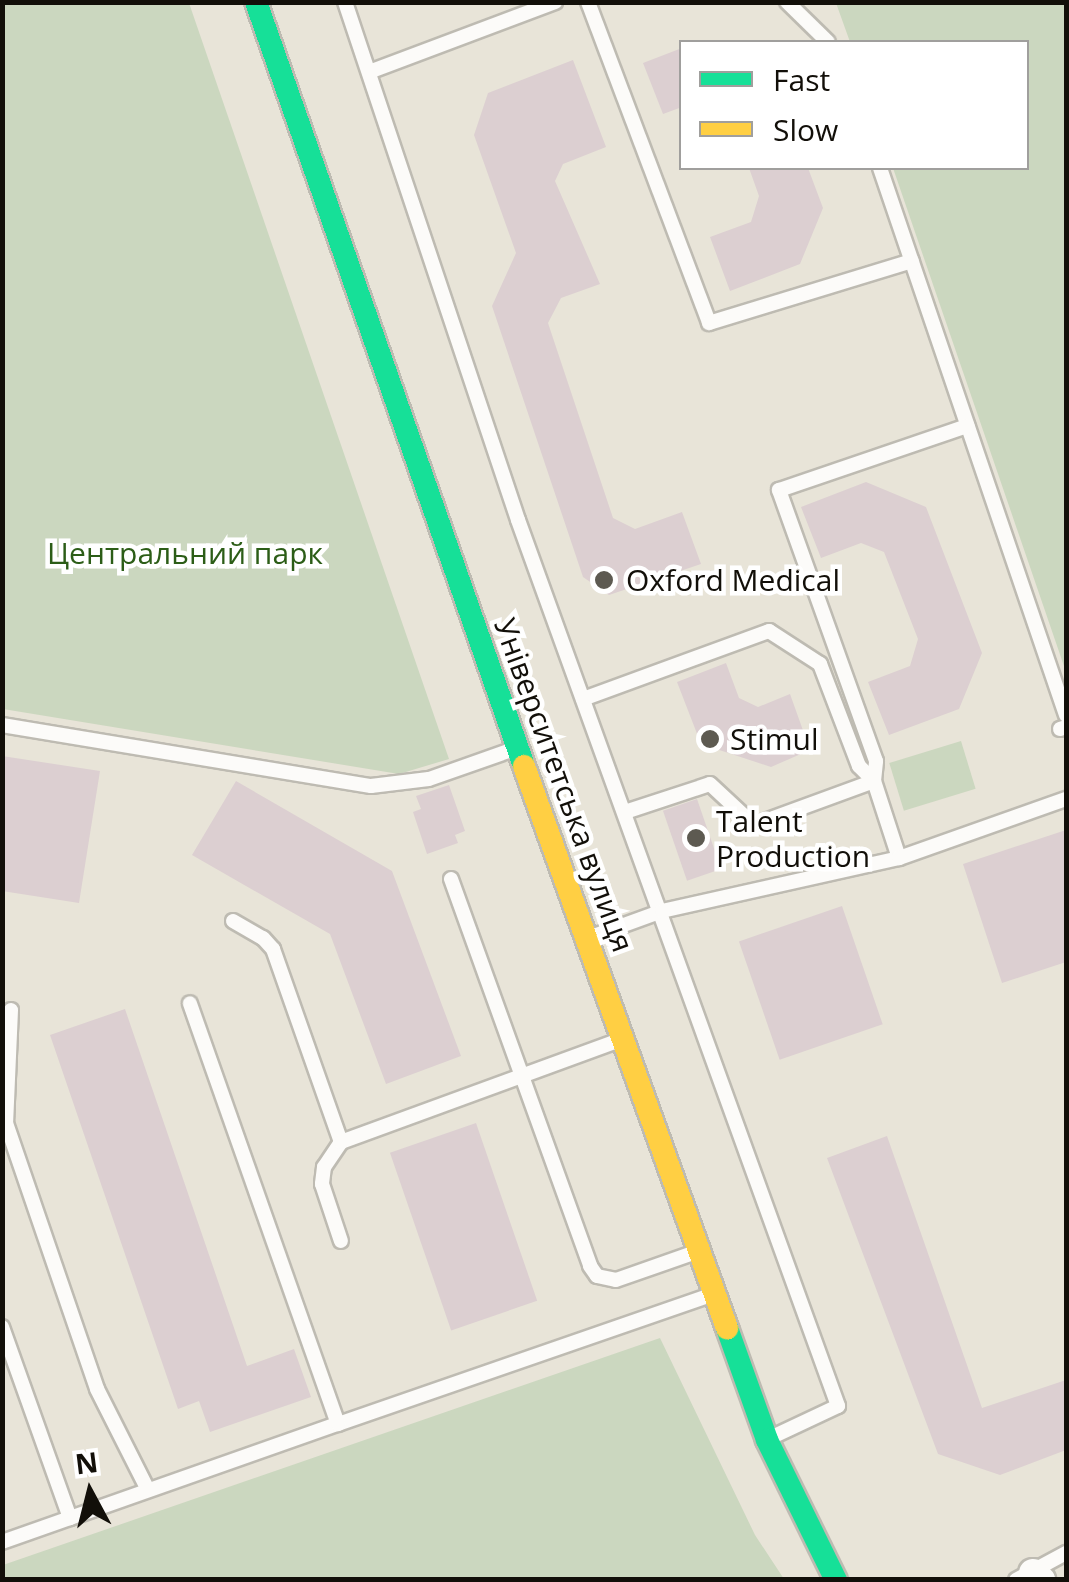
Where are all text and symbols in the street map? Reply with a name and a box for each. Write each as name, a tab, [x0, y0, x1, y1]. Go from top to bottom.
legend	[679, 40, 1029, 170]
text: Fast	[773, 59, 830, 100]
text: Slow	[773, 109, 838, 150]
park label: Центральний парк	[47, 535, 323, 571]
place label: Oxford Medical	[626, 562, 840, 598]
marker: Oxford Medical	[591, 567, 617, 593]
street label: Університетська вулиця	[487, 613, 641, 957]
place label: Stimul	[730, 721, 818, 757]
marker: Stimul	[699, 728, 721, 750]
place label: Talent Production	[716, 803, 870, 874]
marker: Talent Production	[685, 827, 707, 849]
north arrow	[40, 1442, 140, 1542]
text: N	[73, 1442, 100, 1482]

